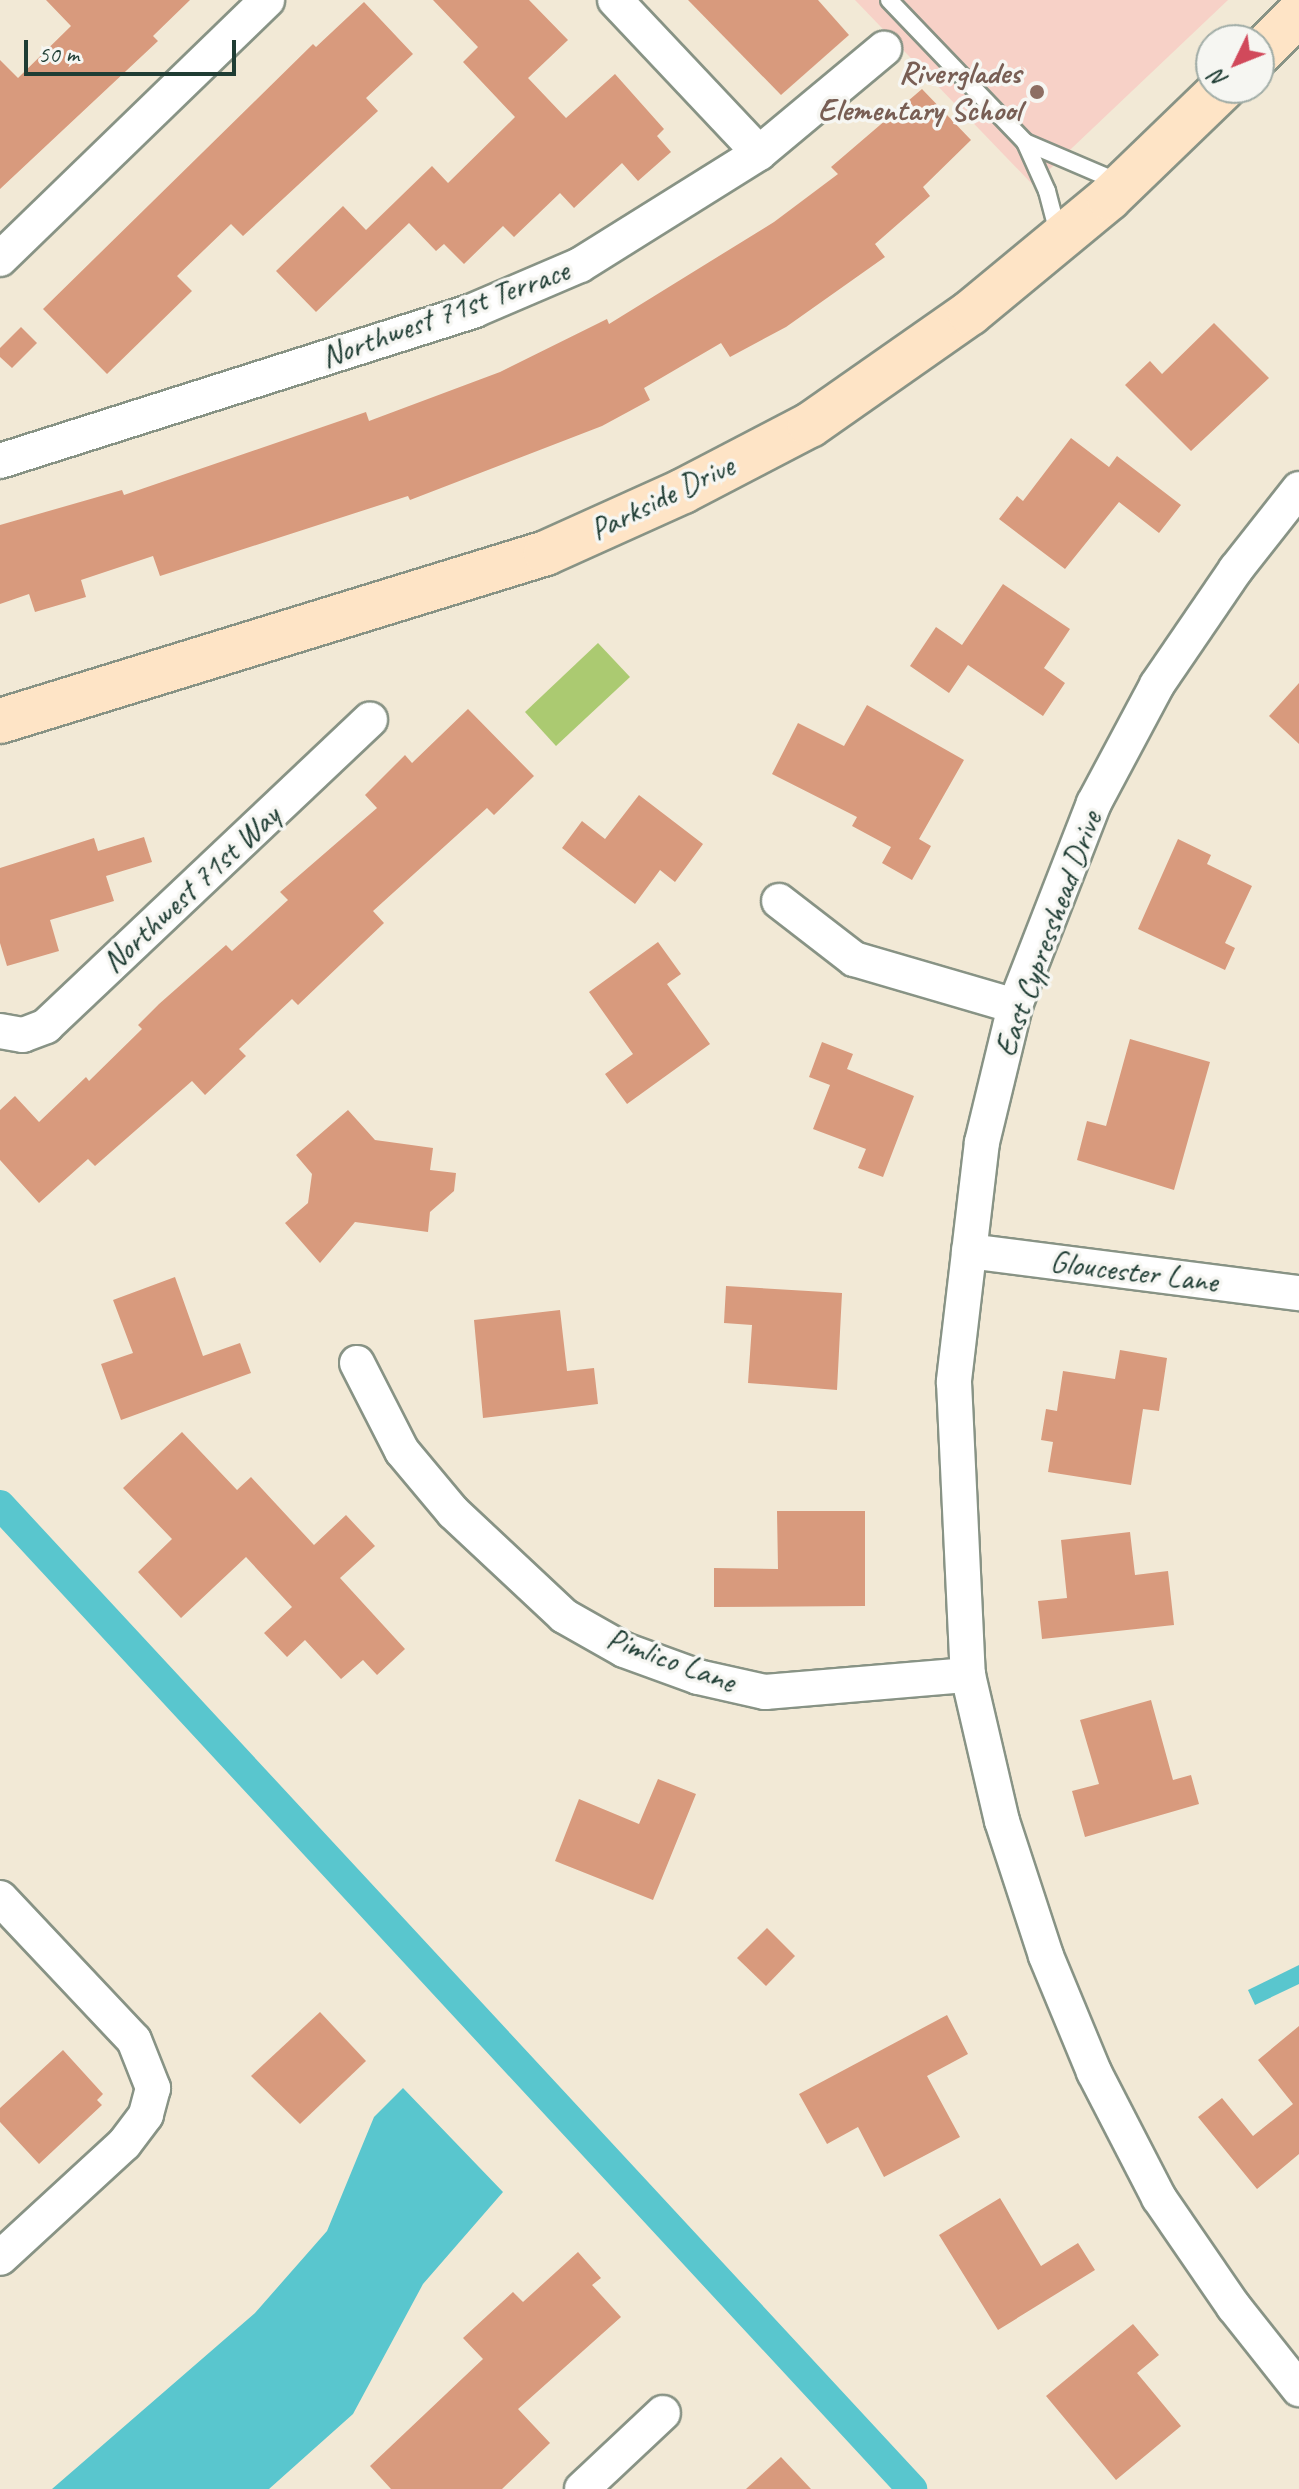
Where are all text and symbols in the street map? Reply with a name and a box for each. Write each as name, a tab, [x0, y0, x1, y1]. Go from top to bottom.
scale bar	[28, 24, 240, 74]
north arrow	[1195, 24, 1275, 104]
text: 50 m	[38, 39, 79, 69]
place label: Riverglades Elementary School	[818, 55, 1021, 130]
text: N	[1204, 64, 1234, 94]
marker: Riverglades Elementary School	[1028, 83, 1046, 101]
street label: Northwest 71st Terrace	[315, 251, 575, 377]
street label: Parkside Drive	[584, 447, 740, 549]
street label: Northwest 71st Way	[94, 797, 288, 981]
street label: East Cypresshead Drive	[986, 806, 1110, 1062]
street label: Gloucester Lane	[1047, 1243, 1221, 1301]
street label: Pimlico Lane	[602, 1619, 740, 1701]

